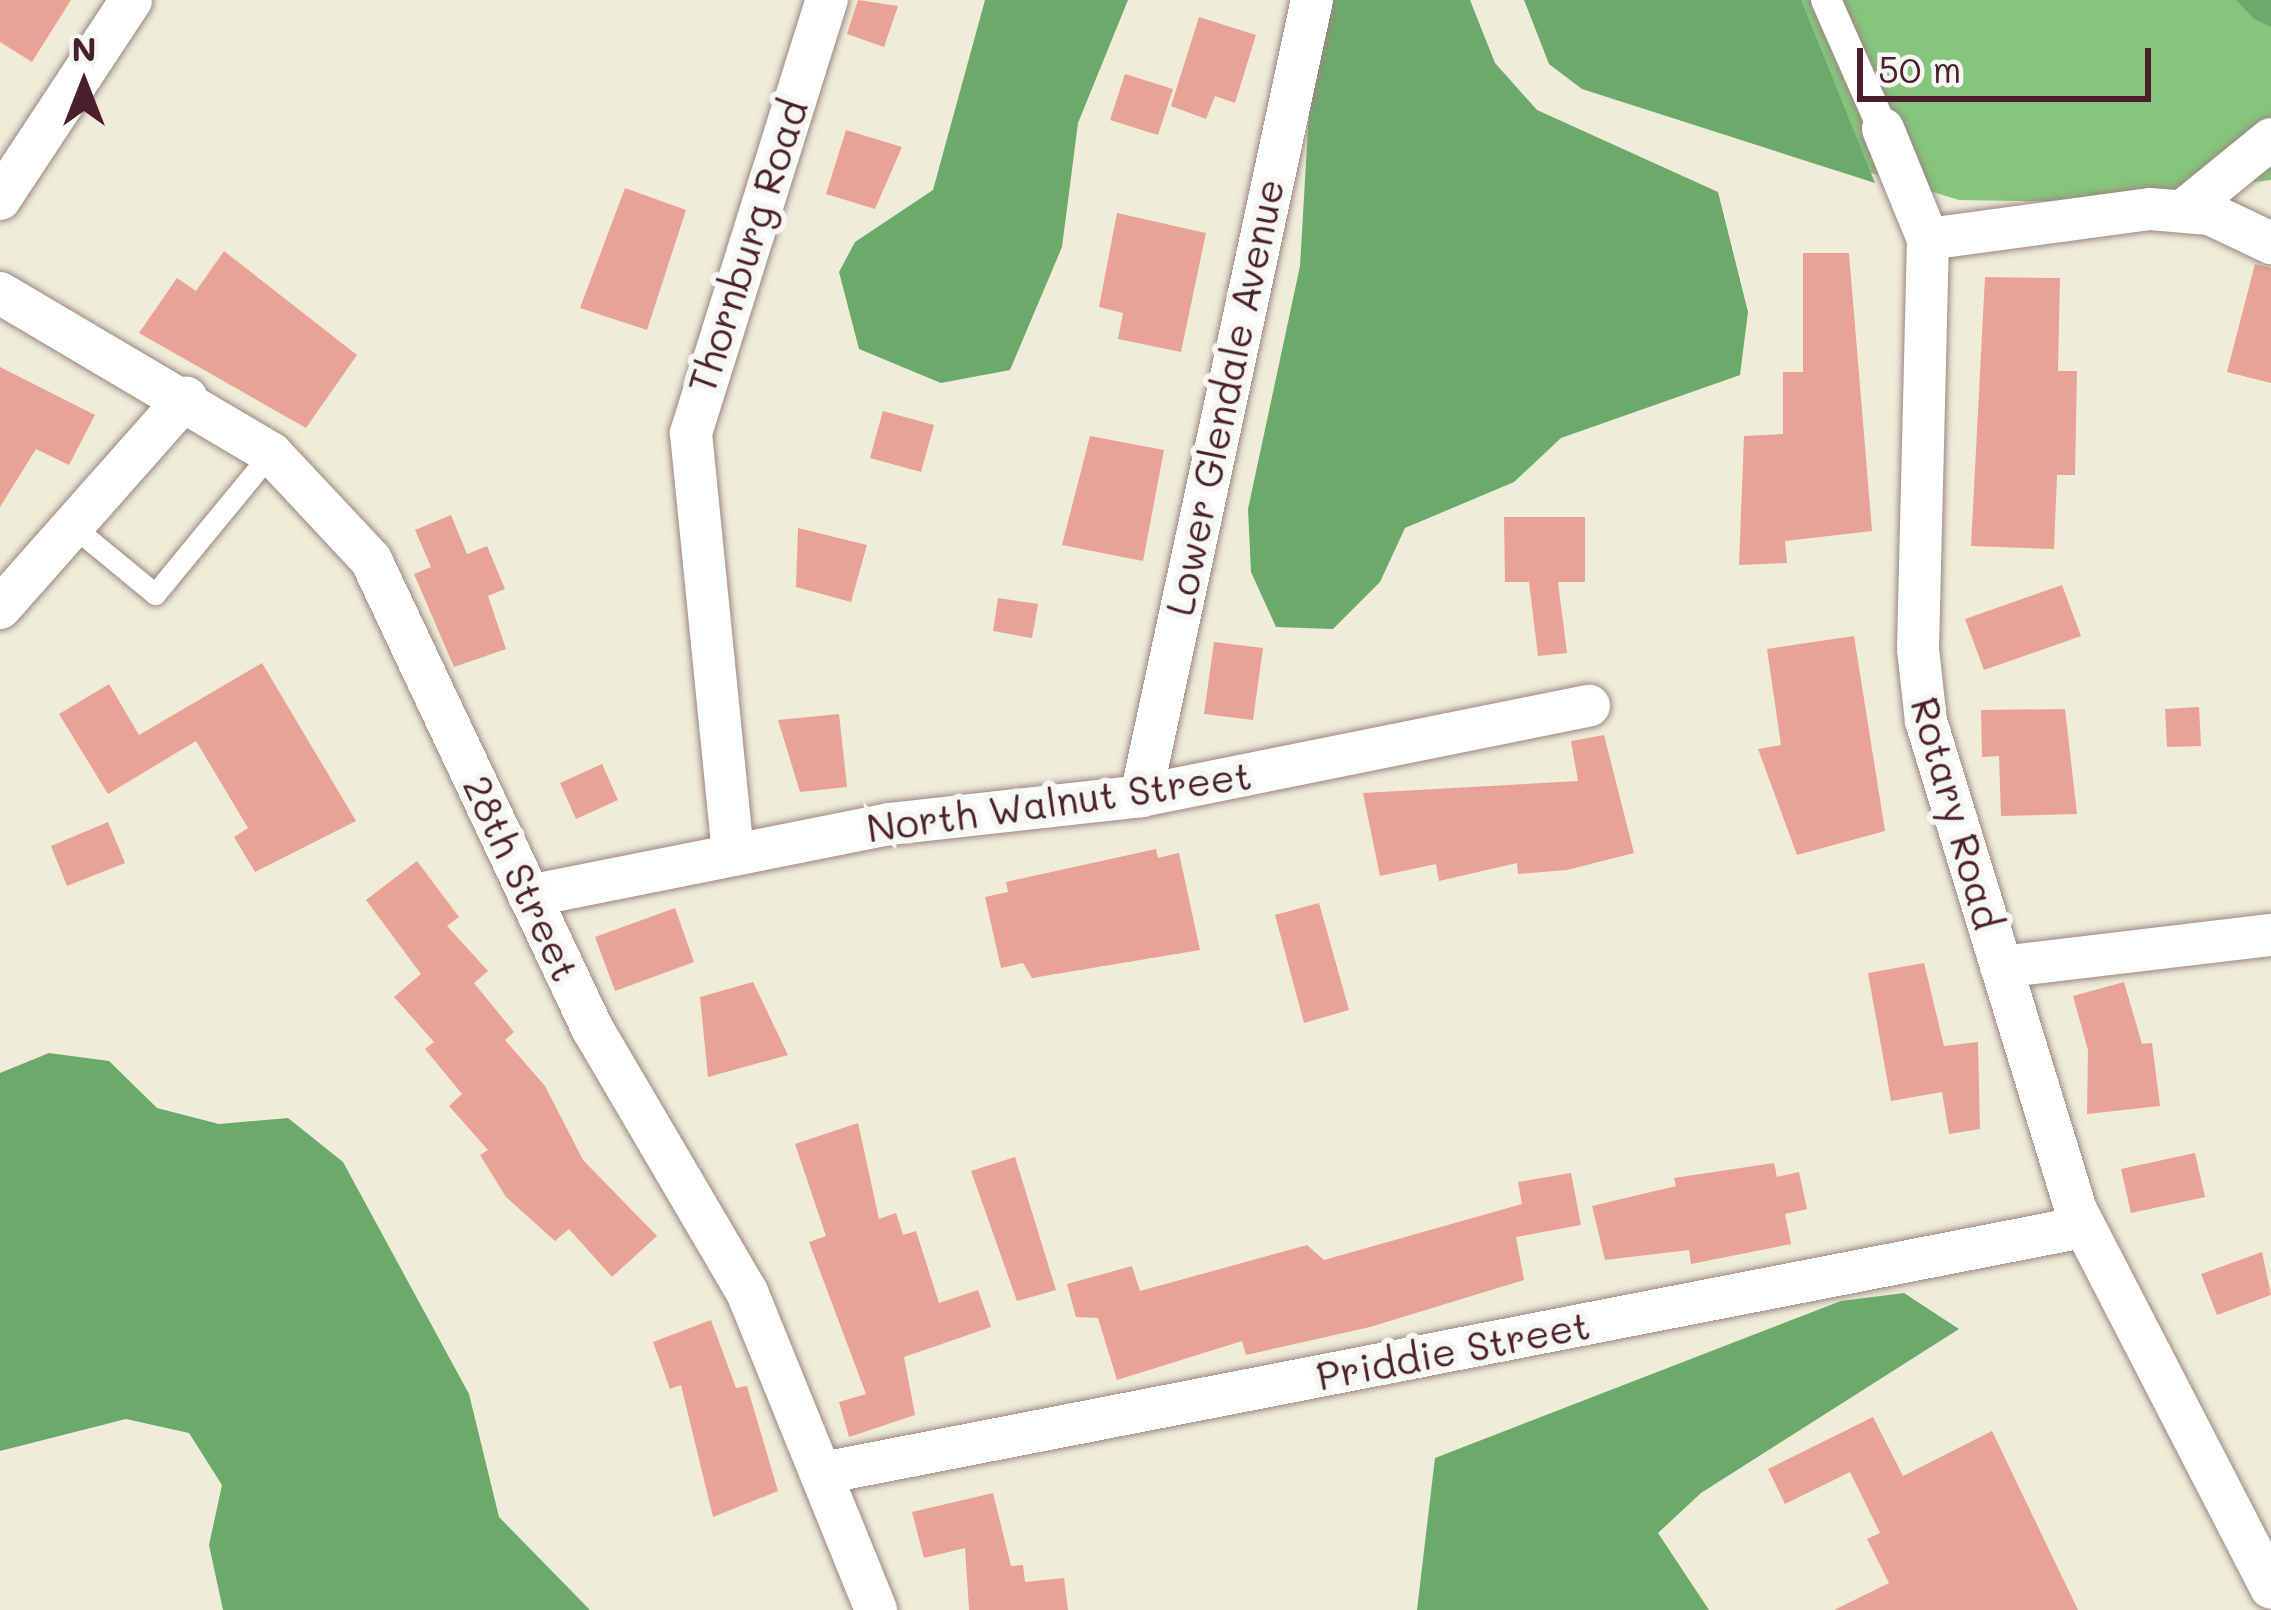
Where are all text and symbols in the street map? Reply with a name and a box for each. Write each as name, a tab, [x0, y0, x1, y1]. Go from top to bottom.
north arrow	[24, 24, 144, 144]
scale bar	[1863, 24, 2157, 98]
text: N	[71, 26, 97, 69]
text: 50 m	[1878, 45, 1961, 92]
street label: Thornburg Road	[677, 93, 817, 399]
street label: Lower Glendale Avenue	[1155, 175, 1293, 619]
street label: Rotary Road	[1902, 692, 2012, 934]
street label: North Walnut Street	[864, 751, 1254, 851]
street label: 28th Street	[454, 768, 590, 988]
street label: Priddie Street	[1312, 1301, 1594, 1399]

